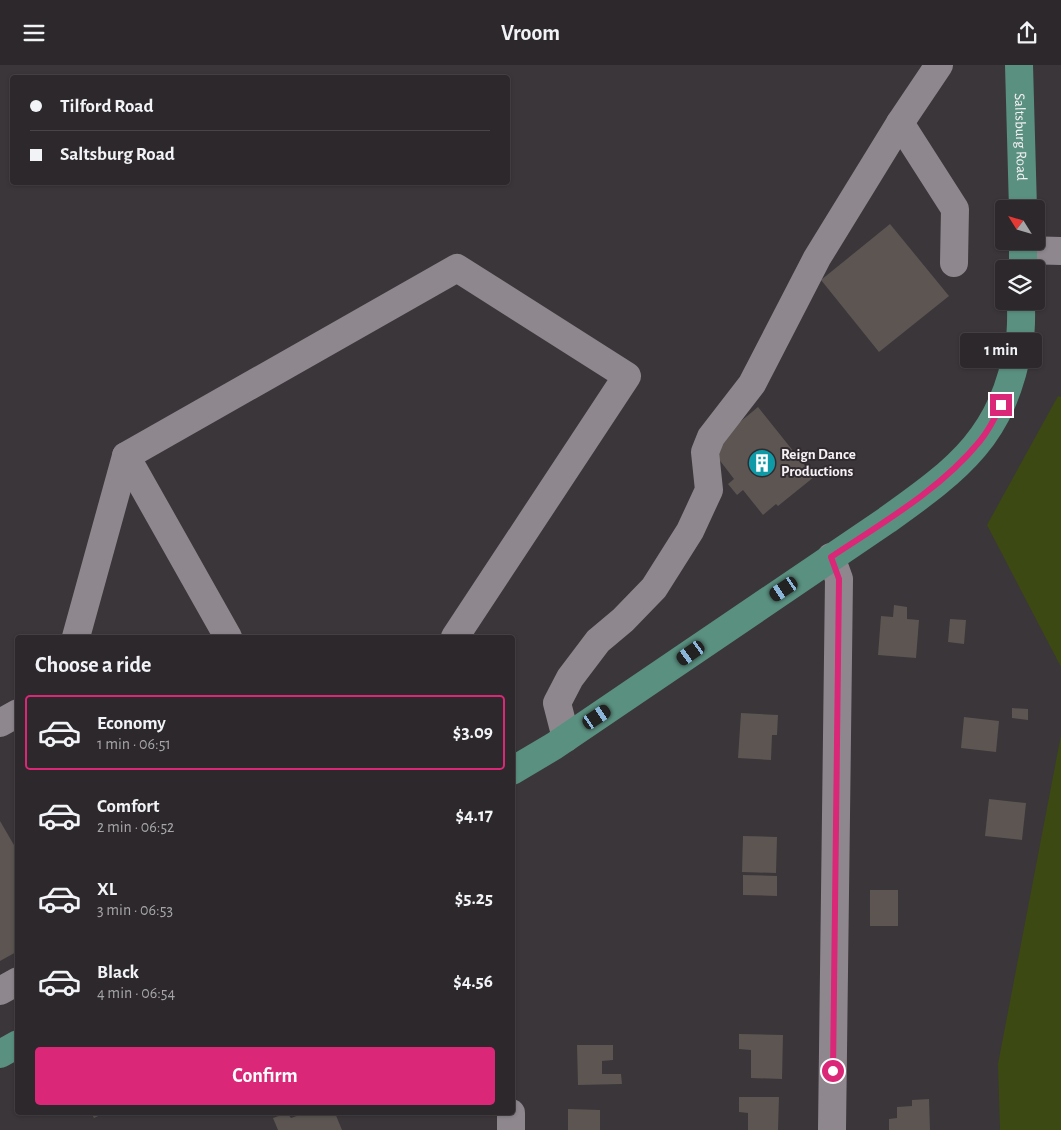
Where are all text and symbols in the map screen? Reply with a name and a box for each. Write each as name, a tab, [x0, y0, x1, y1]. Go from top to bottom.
icon: menu	[20, 19, 48, 47]
icon: share	[1013, 19, 1041, 47]
text: Vroom	[501, 22, 560, 44]
street label: Saltsburg Road	[1012, 93, 1029, 181]
text: Tilford Road	[60, 97, 153, 116]
text: Saltsburg Road	[60, 145, 175, 164]
north arrow	[995, 200, 1045, 250]
map controls	[995, 200, 1045, 310]
button: layers	[995, 260, 1045, 310]
callout: 1 min	[960, 333, 1042, 367]
text: 1 min	[984, 342, 1018, 358]
route end	[990, 394, 1012, 416]
place label: Reign Dance Productions	[781, 447, 856, 479]
building icon: Reign Dance Productions	[747, 448, 777, 478]
car	[767, 574, 800, 604]
car	[674, 638, 707, 668]
text: Choose a ride	[35, 654, 151, 676]
car	[580, 702, 613, 732]
icon: car	[37, 710, 82, 755]
text: Economy	[97, 714, 166, 733]
text: $3.09	[453, 723, 493, 742]
text: 1 min · 06:51	[97, 736, 171, 752]
icon: car	[37, 793, 82, 838]
text: Comfort	[97, 797, 159, 816]
text: $4.17	[455, 806, 493, 825]
text: 2 min · 06:52	[97, 819, 174, 835]
icon: car	[37, 876, 82, 921]
text: XL	[97, 880, 117, 899]
text: $5.25	[455, 889, 493, 908]
text: 3 min · 06:53	[97, 902, 173, 918]
icon: car	[37, 959, 82, 1004]
text: Black	[97, 963, 139, 982]
text: $4.56	[453, 972, 493, 991]
text: 4 min · 06:54	[97, 985, 175, 1001]
button: Confirm	[35, 1047, 495, 1105]
route start	[822, 1060, 844, 1082]

